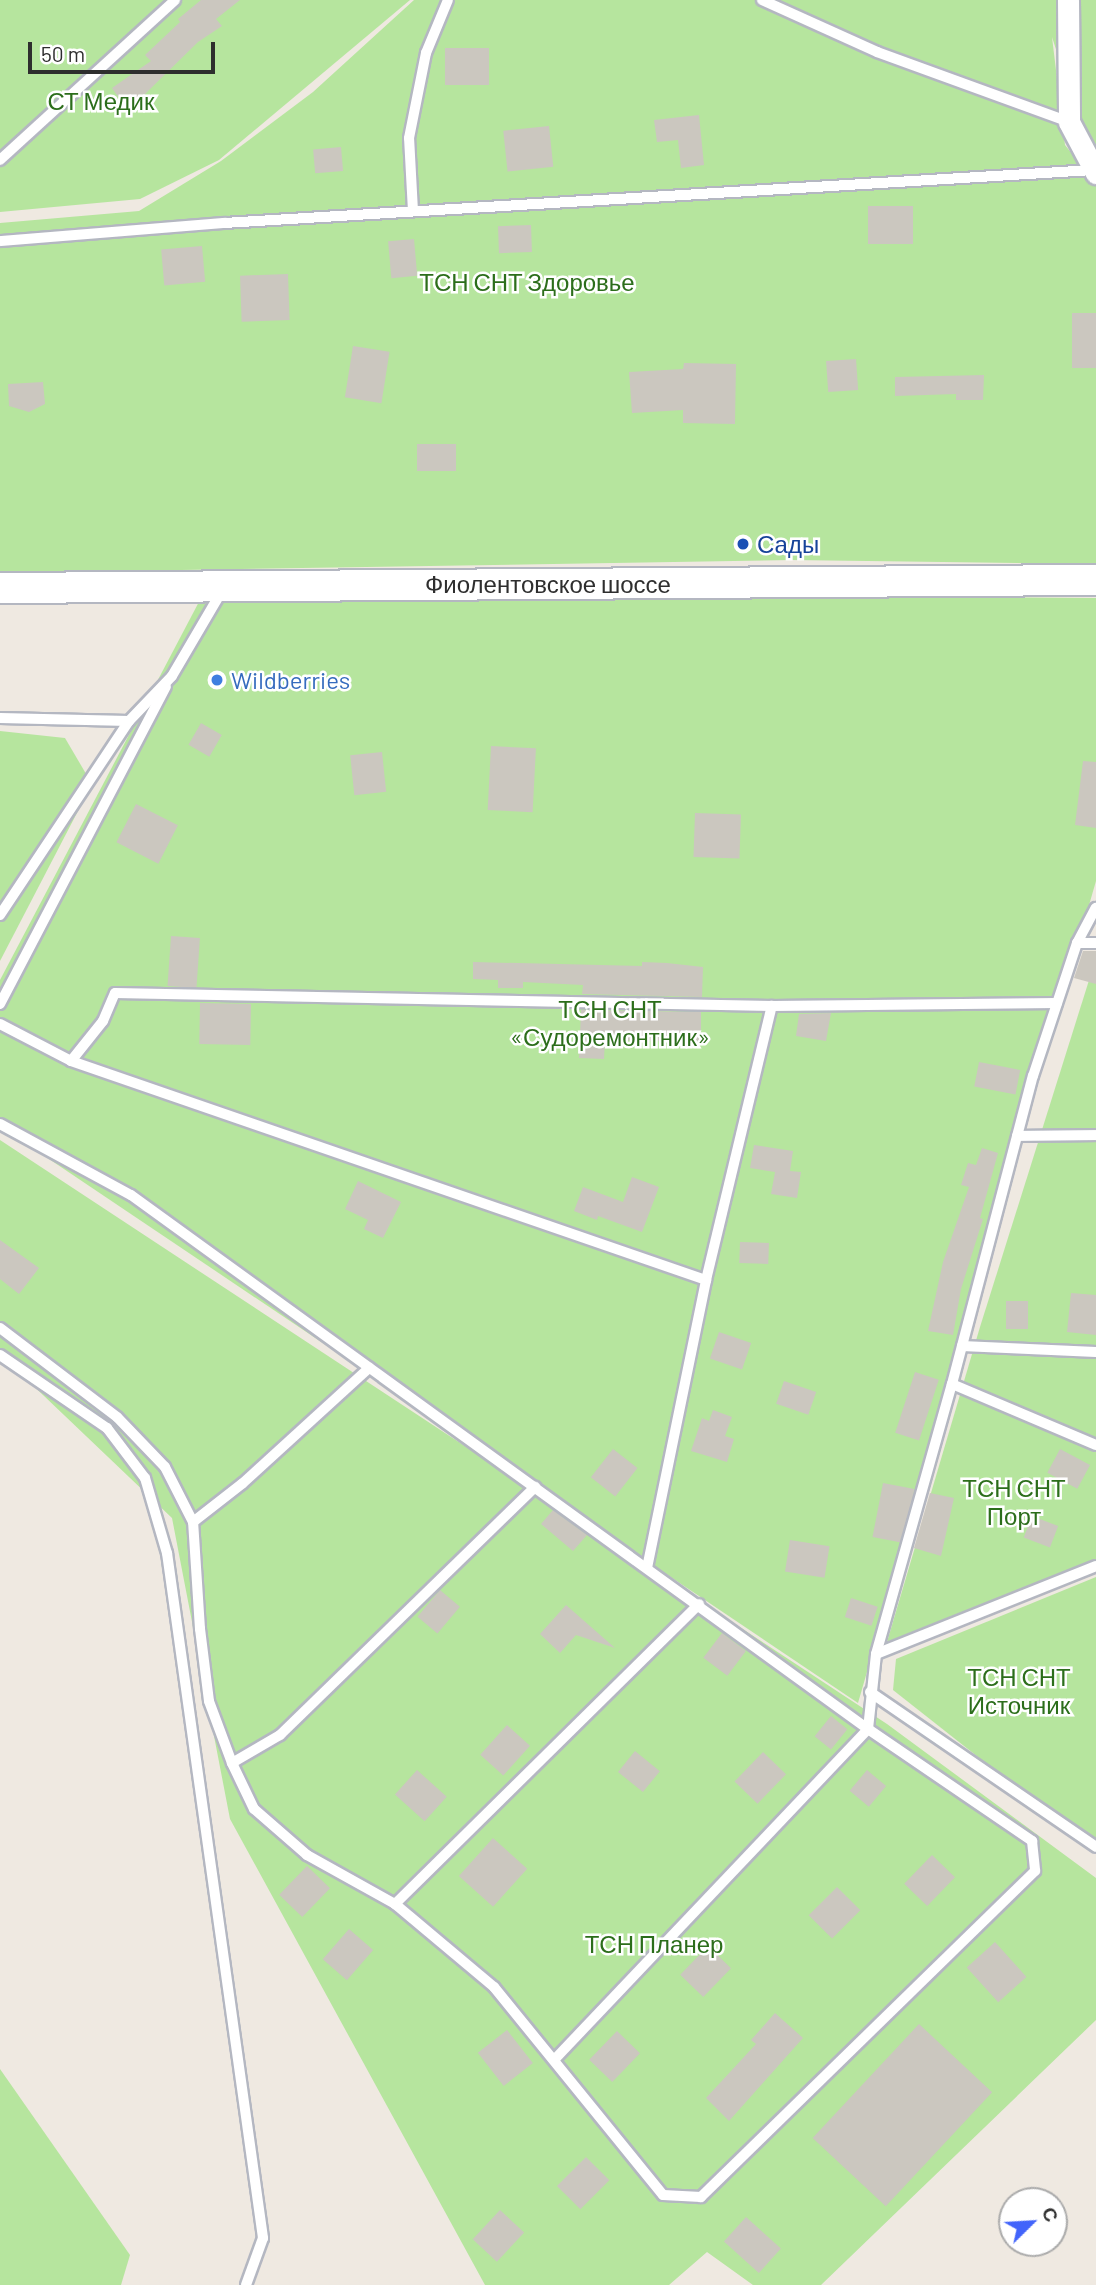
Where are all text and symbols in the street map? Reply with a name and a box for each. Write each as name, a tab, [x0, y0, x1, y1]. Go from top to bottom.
scale bar	[32, 28, 219, 72]
text: 50 m	[41, 41, 85, 66]
park label: СТ Медик	[48, 87, 154, 115]
park label: ТСН СНТ Здоровье	[419, 268, 635, 296]
place label: Сады	[757, 530, 819, 558]
marker: Сады	[735, 536, 751, 552]
street label: Фиолентовское шоссе	[425, 570, 671, 598]
place label: Wildberries	[231, 666, 350, 694]
marker: Wildberries	[209, 672, 225, 688]
park label: ТСН СНТ «Судоремонтник»	[510, 995, 710, 1051]
park label: ТСН СНТ Порт	[962, 1474, 1066, 1530]
park label: ТСН СНТ Источник	[967, 1663, 1071, 1719]
park label: ТСН Планер	[585, 1930, 723, 1958]
north arrow	[998, 2187, 1068, 2257]
text: С	[1038, 2203, 1064, 2225]

